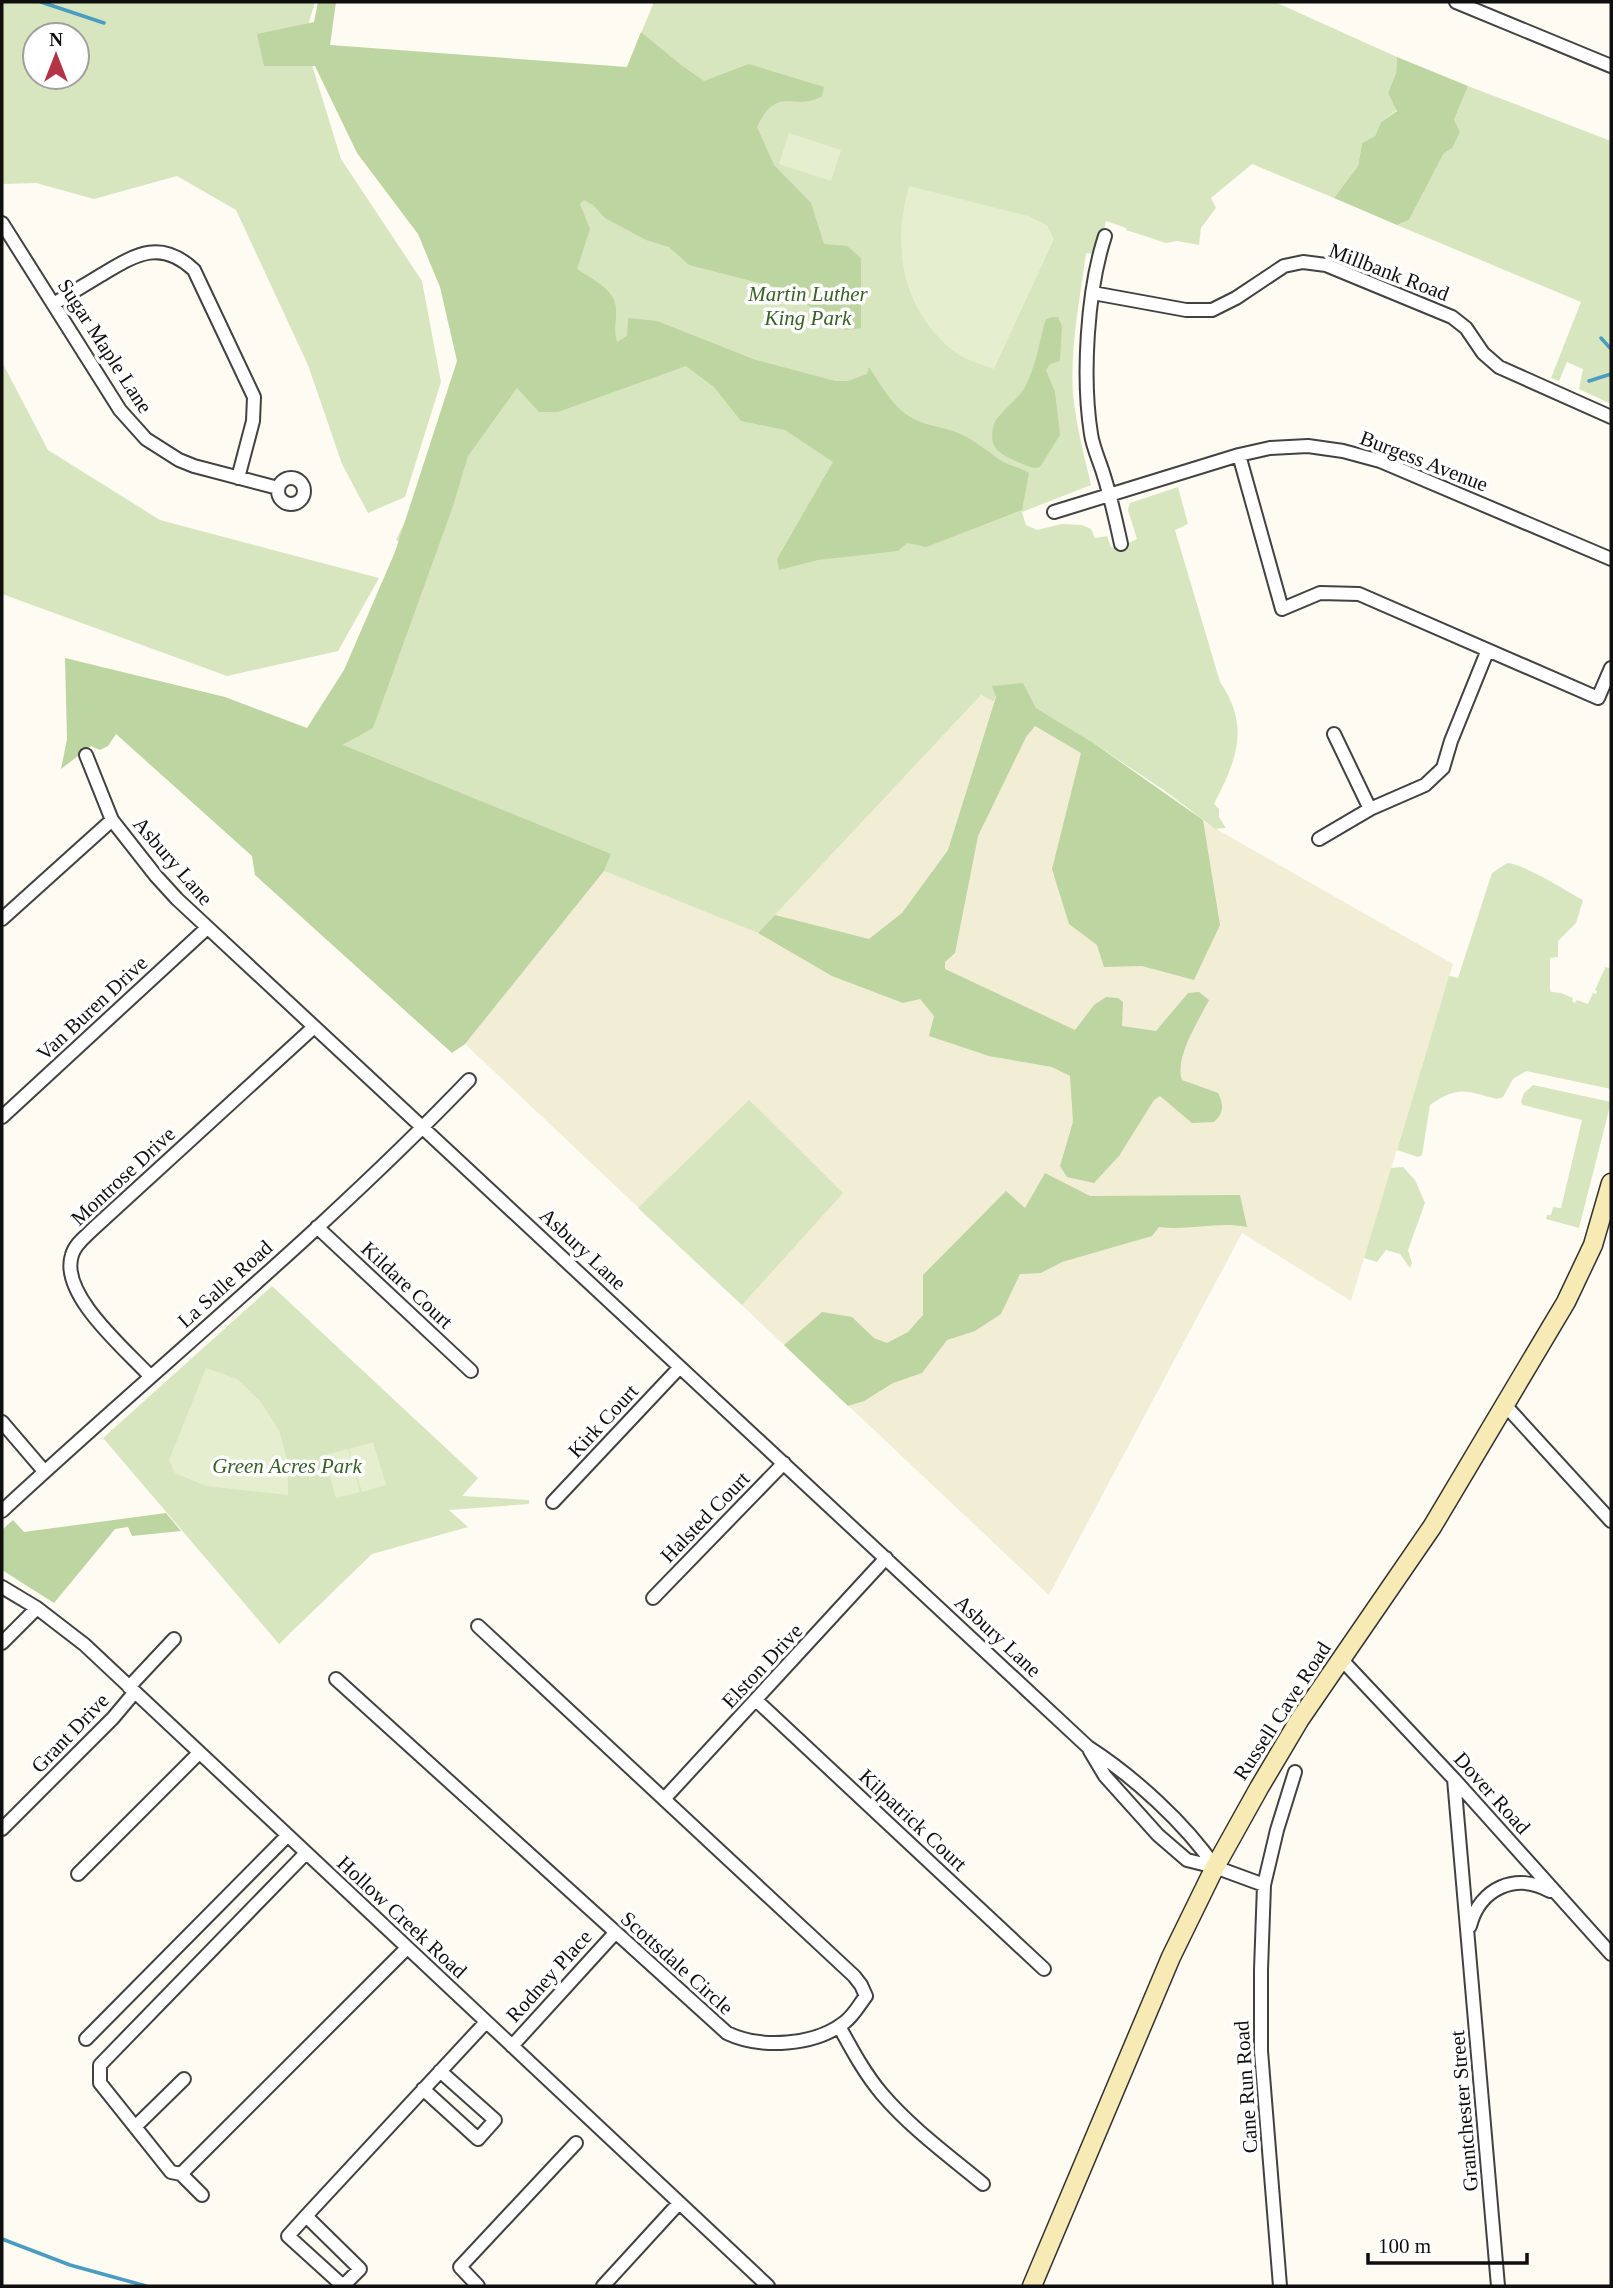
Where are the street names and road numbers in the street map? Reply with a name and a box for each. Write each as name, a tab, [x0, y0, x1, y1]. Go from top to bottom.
street label: Millbank Road	[1326, 238, 1453, 306]
street label: Sugar Maple Lane	[53, 274, 157, 418]
street label: Burgess Avenue	[1357, 426, 1491, 496]
street label: Asbury Lane	[128, 812, 218, 910]
street label: Van Buren Drive	[32, 951, 152, 1065]
street label: Montrose Drive	[66, 1122, 180, 1230]
street label: Asbury Lane	[535, 1203, 631, 1295]
street label: La Salle Road	[173, 1235, 278, 1333]
street label: Kildare Court	[356, 1237, 458, 1333]
street label: Kirk Court	[563, 1379, 643, 1463]
street label: Halsted Court	[656, 1466, 754, 1568]
street label: Asbury Lane	[950, 1590, 1046, 1682]
street label: Elston Drive	[717, 1619, 807, 1713]
street label: Russell Cave Road	[1228, 1637, 1336, 1785]
street label: Grant Drive	[26, 1688, 114, 1778]
street label: Dover Road	[1449, 1747, 1535, 1839]
street label: Kilpatrick Court	[854, 1764, 972, 1876]
street label: Hollow Creek Road	[332, 1851, 472, 1983]
street label: Scottsdale Circle	[616, 1906, 738, 2020]
street label: Rodney Place	[501, 1925, 597, 2027]
street label: Cane Run Road	[1229, 2019, 1263, 2154]
street label: Grantchester Street	[1445, 2029, 1483, 2192]

